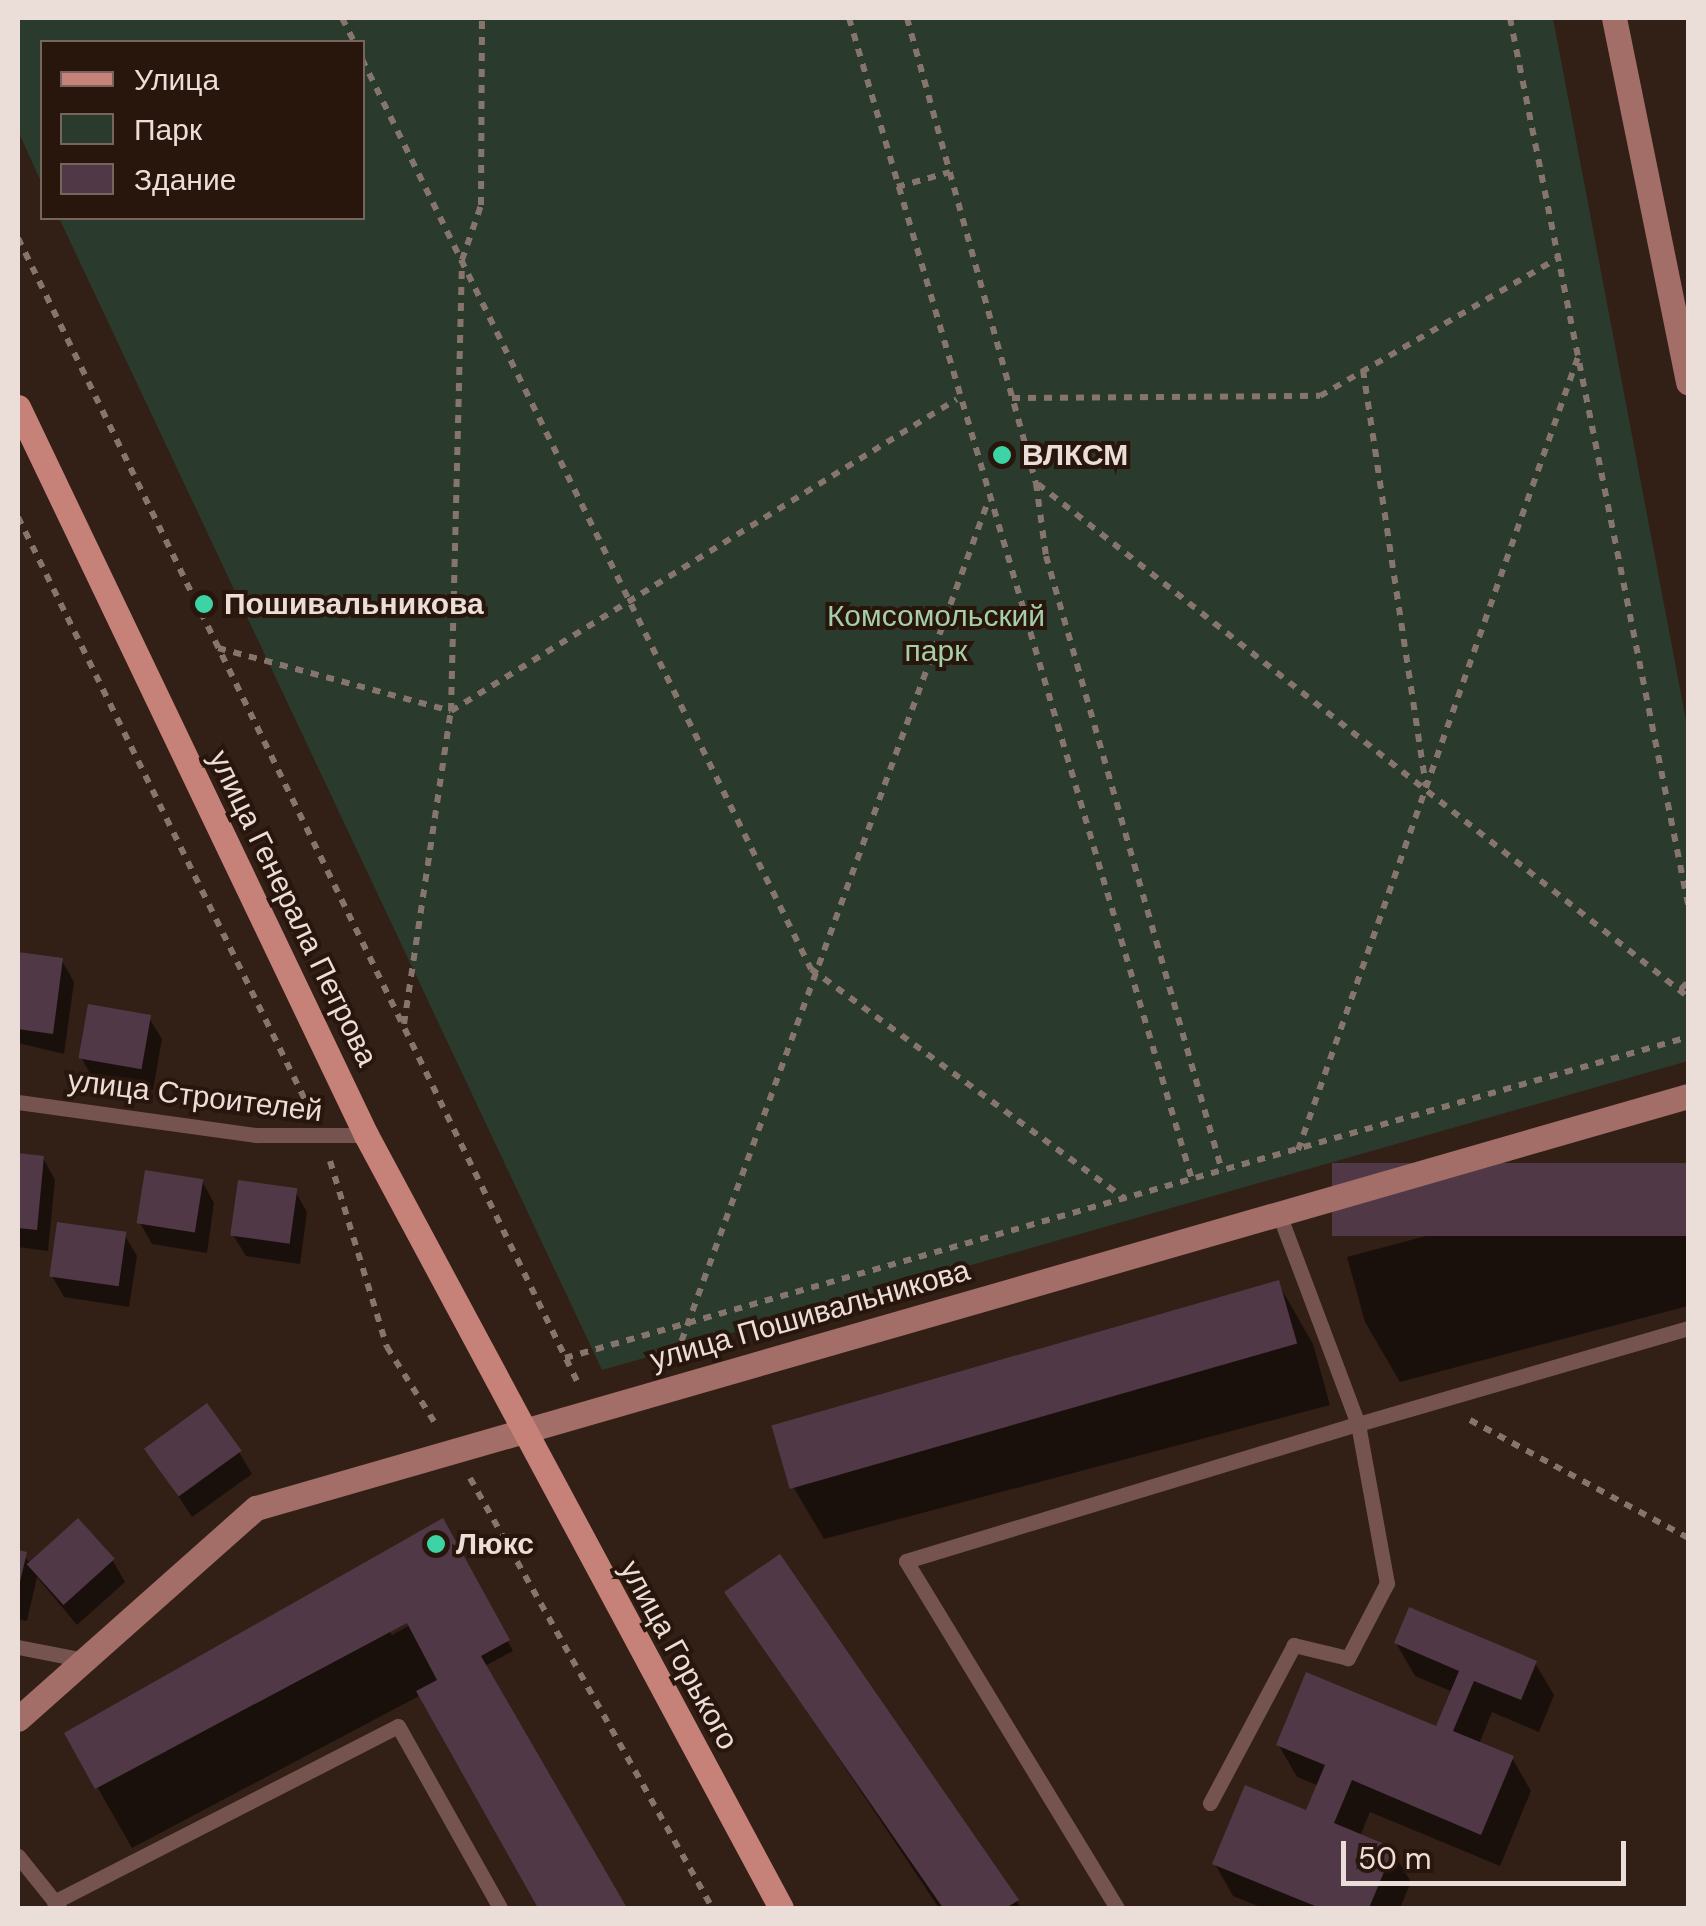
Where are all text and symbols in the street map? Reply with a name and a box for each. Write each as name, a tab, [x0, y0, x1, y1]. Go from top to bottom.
legend	[40, 40, 365, 220]
text: Улица	[134, 60, 219, 99]
text: Парк	[134, 110, 202, 149]
text: Здание	[134, 160, 236, 199]
place label: ВЛКСМ	[1022, 437, 1128, 473]
marker: ВЛКСМ	[991, 444, 1013, 466]
place label: Пошивальникова	[224, 586, 484, 622]
marker: Пошивальникова	[193, 593, 215, 615]
park label: Комсомольский парк	[827, 598, 1045, 668]
street label: улица Генерала Петрова	[201, 744, 385, 1072]
street label: улица Строителей	[66, 1063, 324, 1129]
street label: улица Пошивальникова	[646, 1252, 974, 1378]
place label: Люкс	[456, 1526, 534, 1562]
marker: Люкс	[425, 1533, 447, 1555]
street label: улица Горького	[612, 1554, 746, 1756]
scale bar	[1346, 1821, 1631, 1883]
text: 50 m	[1358, 1839, 1432, 1878]

